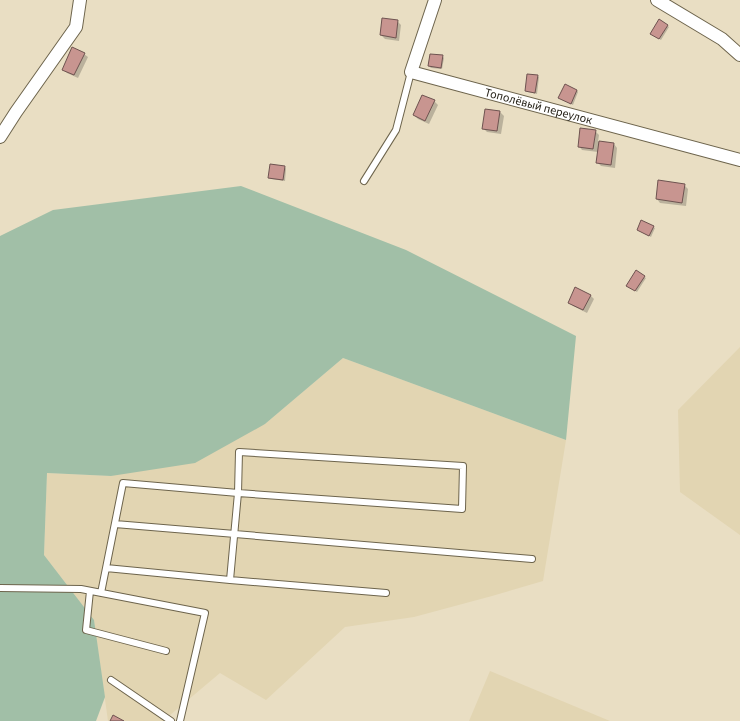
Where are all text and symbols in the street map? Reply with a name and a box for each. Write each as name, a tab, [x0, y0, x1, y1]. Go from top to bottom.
street label: Тополёвый переулок	[483, 84, 594, 129]

